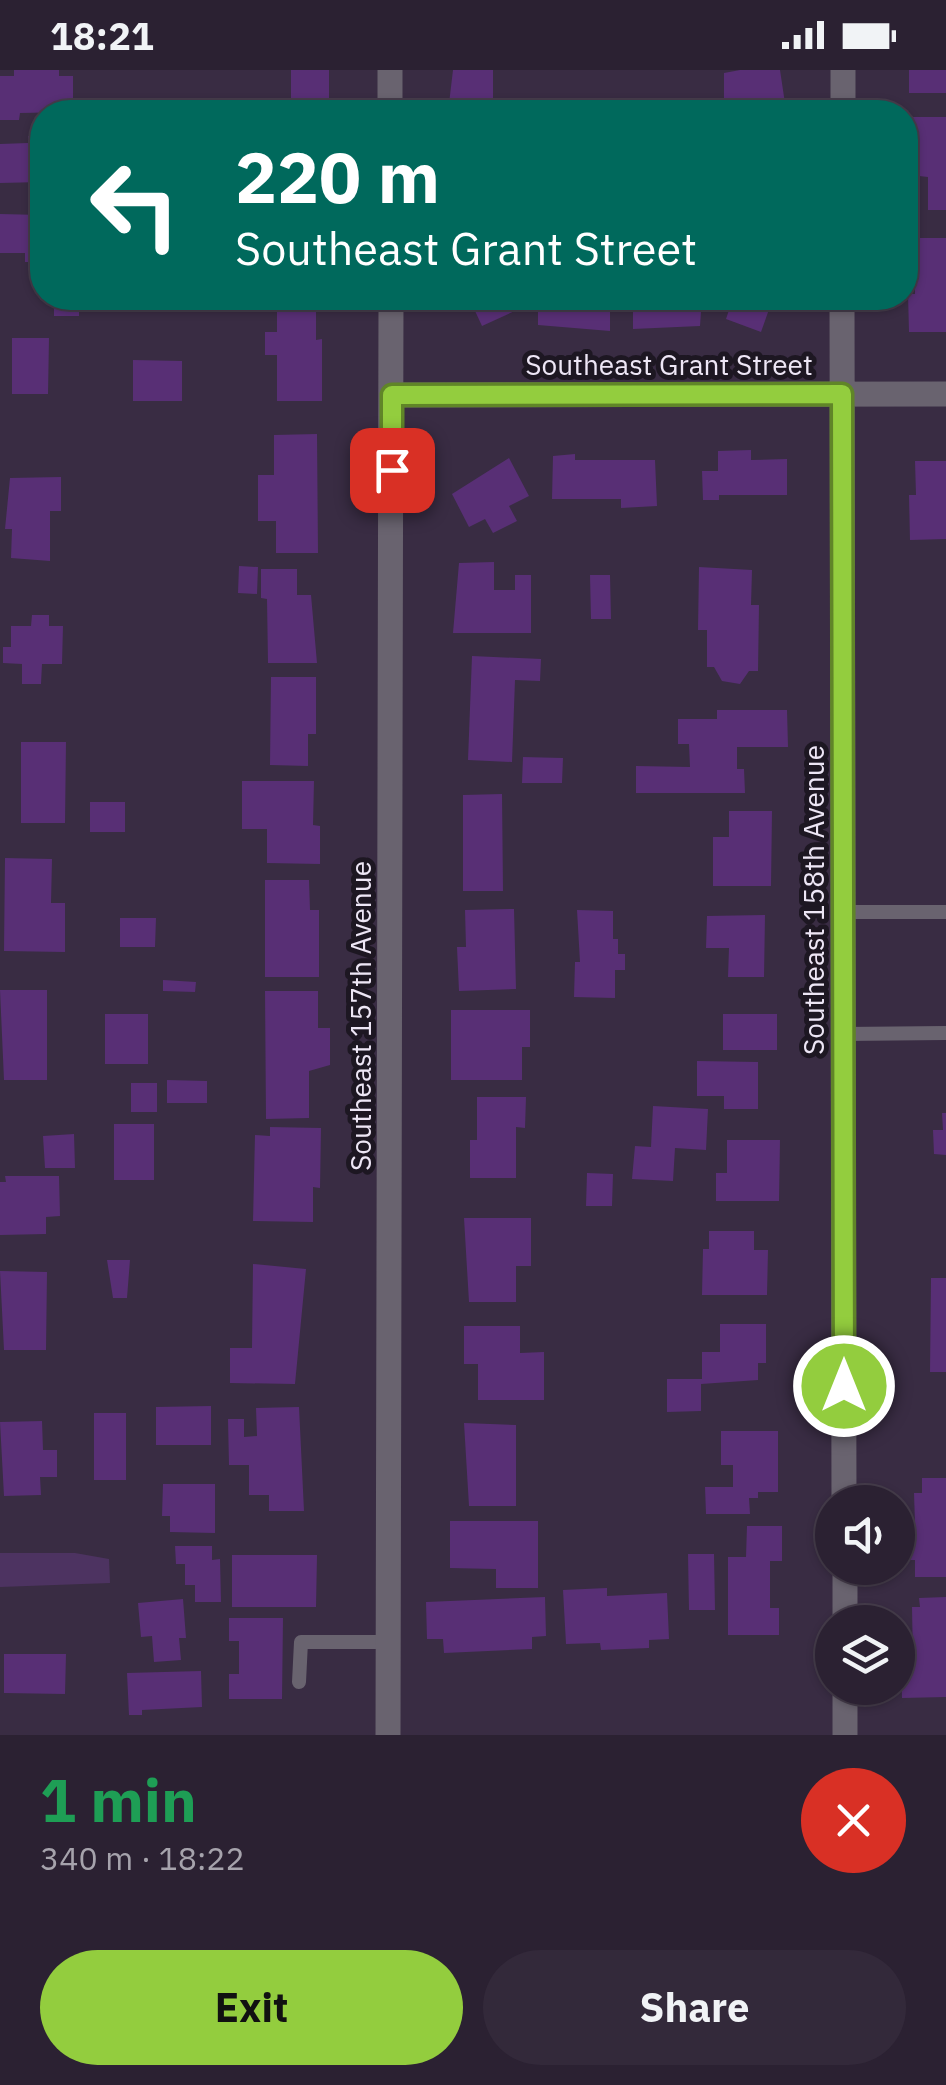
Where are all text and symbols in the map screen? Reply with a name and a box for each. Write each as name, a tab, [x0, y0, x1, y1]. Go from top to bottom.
text: 18:21	[50, 11, 154, 60]
text: 220 m	[235, 131, 440, 222]
icon: left	[70, 140, 200, 270]
text: Southeast Grant Street	[235, 219, 697, 277]
street label: Southeast Grant Street	[525, 346, 813, 383]
pin	[350, 428, 435, 513]
icon: arrive	[365, 443, 420, 498]
street label: Southeast 158th Avenue	[795, 745, 832, 1055]
street label: Southeast 157th Avenue	[342, 861, 379, 1171]
position arrow	[792, 1334, 896, 1438]
map controls	[815, 1485, 915, 1705]
button: sound	[815, 1485, 915, 1585]
button: layers	[815, 1605, 915, 1705]
text: 1 min	[40, 1760, 197, 1839]
button: close	[801, 1768, 906, 1873]
text: 340 m · 18:22	[40, 1837, 245, 1879]
button: Exit	[40, 1950, 463, 2065]
button: Share	[483, 1950, 906, 2065]

